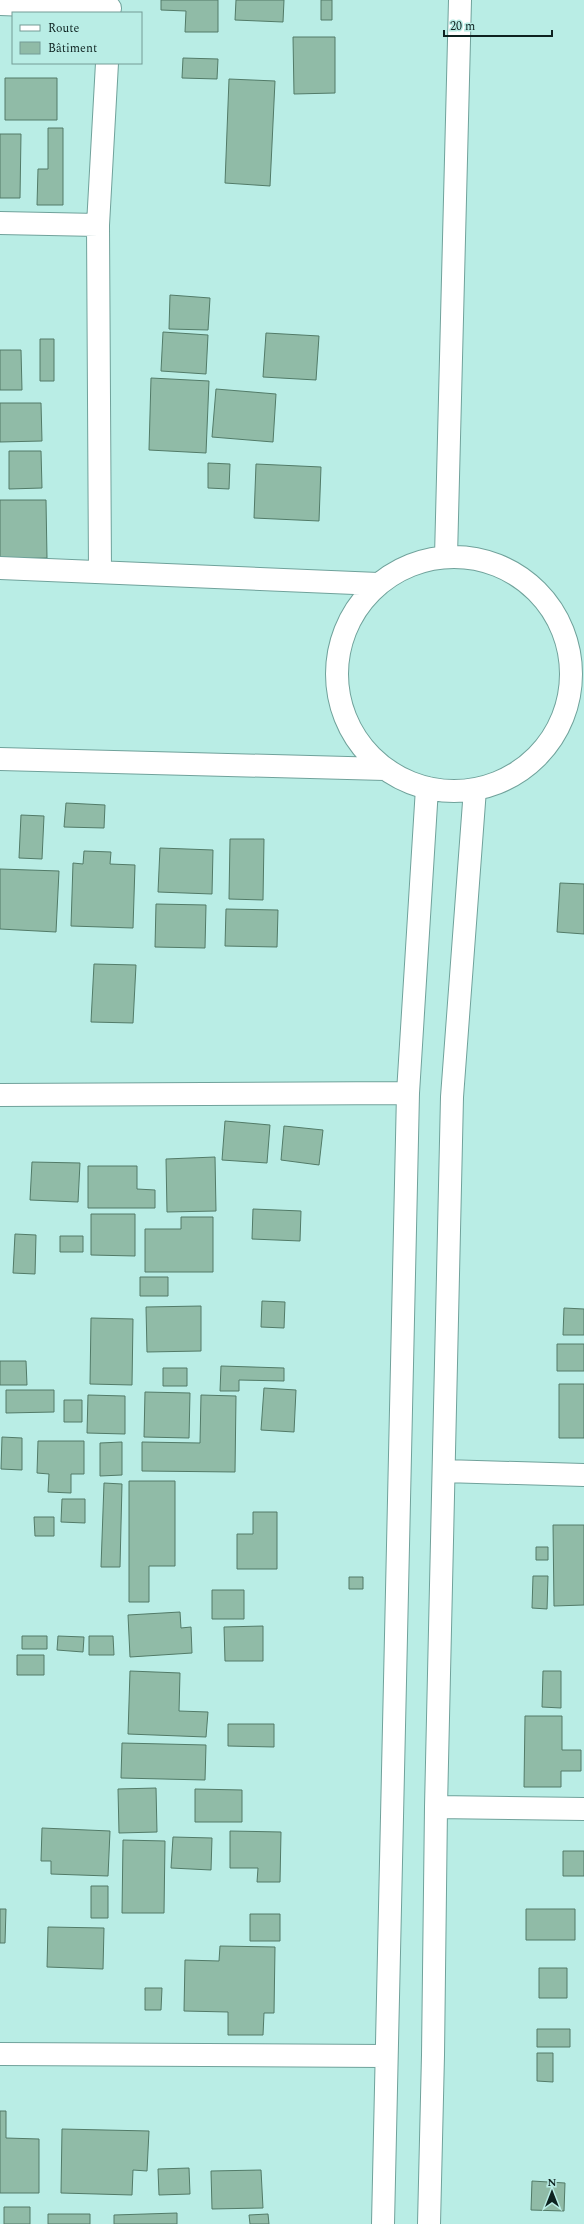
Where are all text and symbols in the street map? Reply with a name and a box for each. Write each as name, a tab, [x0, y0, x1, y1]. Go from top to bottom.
legend	[12, 12, 142, 64]
scale bar	[444, 12, 552, 38]
text: 20 m	[450, 17, 475, 36]
text: Route	[48, 19, 79, 38]
text: Bâtiment	[48, 39, 97, 58]
north arrow	[532, 2172, 572, 2212]
text: N	[548, 2174, 557, 2191]

